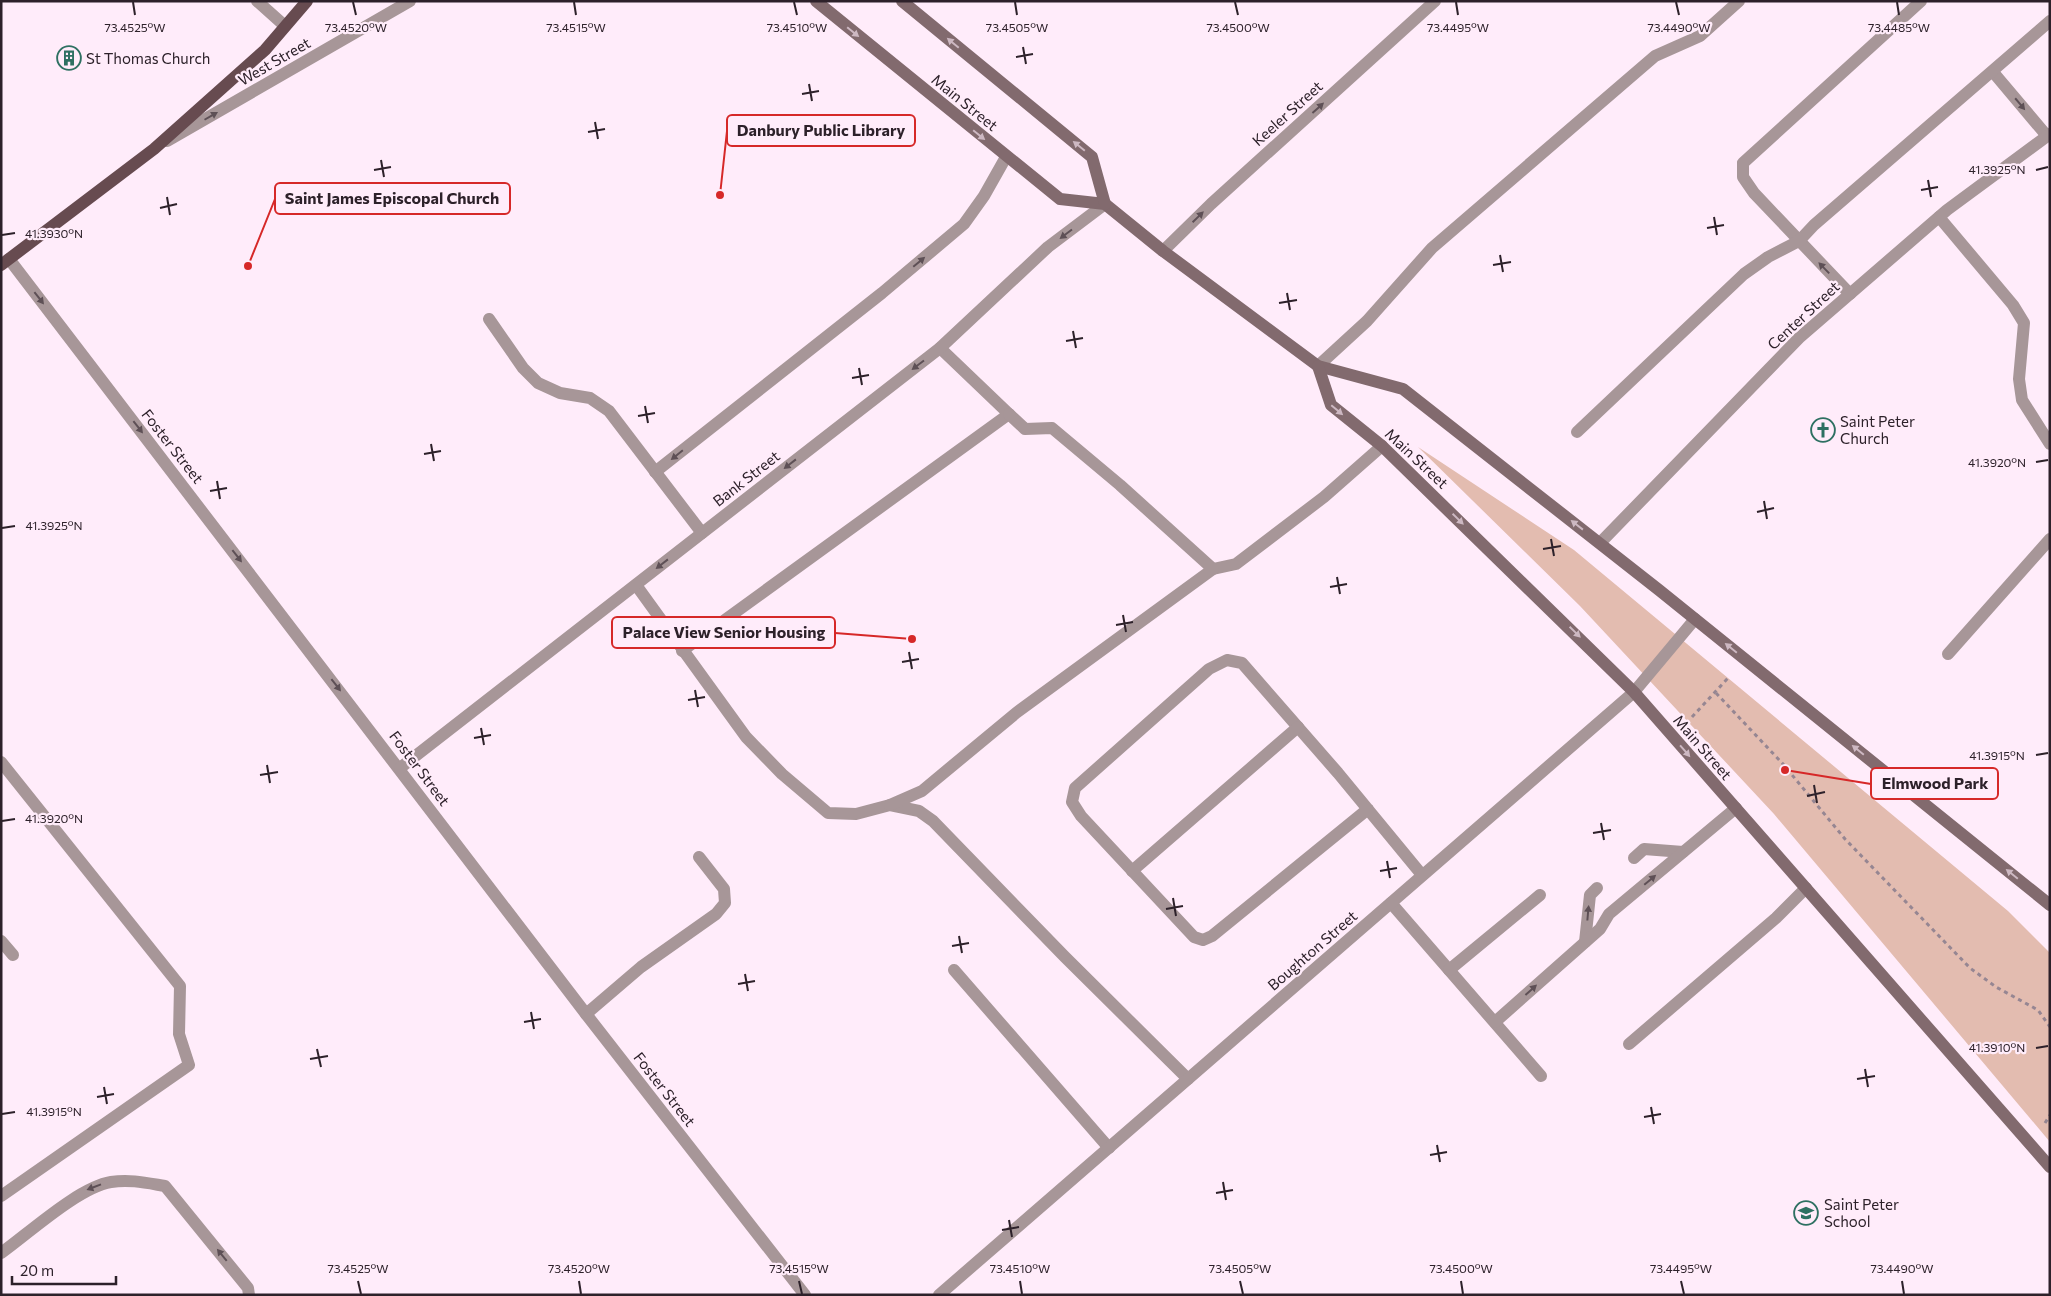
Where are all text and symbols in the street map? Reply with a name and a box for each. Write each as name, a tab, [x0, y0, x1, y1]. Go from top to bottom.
text: 73.4525°W	[104, 20, 166, 34]
text: 73.4520°W	[325, 20, 387, 34]
text: 73.4515°W	[546, 20, 606, 34]
text: 73.4510°W	[767, 20, 827, 34]
text: 73.4505°W	[986, 20, 1048, 34]
text: 73.4500°W	[1206, 20, 1270, 34]
text: 73.4495°W	[1427, 20, 1489, 34]
text: 73.4490°W	[1647, 20, 1711, 34]
text: 73.4485°W	[1868, 20, 1930, 34]
one-way arrow	[846, 27, 859, 38]
street label: West Street	[235, 33, 313, 89]
one-way arrow	[947, 38, 960, 49]
building icon: St Thomas Church	[56, 45, 82, 71]
place label: St Thomas Church	[86, 49, 210, 67]
street label: Main Street	[928, 70, 1002, 134]
street label: Keeler Street	[1248, 77, 1326, 149]
one-way arrow	[2015, 97, 2026, 110]
one-way arrow	[1311, 102, 1324, 113]
one-way arrow	[205, 111, 218, 120]
callout: Danbury Public Library	[727, 115, 915, 146]
text: Danbury Public Library	[737, 120, 905, 139]
one-way arrow	[972, 129, 985, 140]
one-way arrow	[1073, 141, 1086, 152]
text: 41.3925°N	[1968, 162, 2026, 176]
callout: Saint James Episcopal Church	[275, 183, 510, 214]
text: Saint James Episcopal Church	[285, 188, 499, 207]
one-way arrow	[1192, 211, 1204, 223]
text: 41.3930°N	[25, 226, 83, 240]
one-way arrow	[1060, 228, 1073, 239]
one-way arrow	[913, 256, 925, 268]
one-way arrow	[1818, 262, 1830, 274]
street label: Center Street	[1763, 277, 1843, 353]
one-way arrow	[34, 291, 44, 305]
one-way arrow	[912, 359, 925, 370]
one-way arrow	[1331, 404, 1343, 416]
street label: Foster Street	[138, 405, 208, 487]
place label: Saint Peter Church	[1840, 412, 1915, 447]
church icon: Saint Peter Church	[1810, 417, 1836, 443]
one-way arrow	[133, 420, 143, 434]
street label: Main Street	[1382, 424, 1452, 492]
street label: Bank Street	[709, 446, 783, 510]
one-way arrow	[671, 449, 684, 460]
text: 41.3920°N	[1968, 455, 2026, 469]
one-way arrow	[783, 459, 797, 469]
one-way arrow	[1451, 513, 1463, 525]
text: 41.3925°N	[25, 518, 83, 532]
one-way arrow	[1571, 520, 1584, 531]
one-way arrow	[232, 549, 242, 563]
one-way arrow	[656, 559, 669, 570]
callout: Palace View Senior Housing	[612, 617, 835, 648]
text: Palace View Senior Housing	[623, 622, 826, 641]
one-way arrow	[1568, 626, 1580, 638]
one-way arrow	[1725, 643, 1738, 654]
one-way arrow	[331, 678, 341, 692]
street label: Main Street	[1670, 711, 1736, 783]
street label: Foster Street	[386, 727, 454, 809]
one-way arrow	[1680, 744, 1691, 757]
one-way arrow	[1852, 745, 1865, 756]
text: 41.3915°N	[1969, 748, 2025, 762]
callout: Elmwood Park	[1871, 768, 1998, 799]
text: Elmwood Park	[1882, 773, 1989, 792]
text: 41.3920°N	[25, 811, 83, 825]
one-way arrow	[2006, 869, 2019, 880]
one-way arrow	[1643, 874, 1656, 885]
one-way arrow	[1584, 905, 1592, 921]
street label: Boughton Street	[1264, 906, 1360, 994]
one-way arrow	[1525, 984, 1537, 996]
text: 41.3910°N	[1969, 1040, 2025, 1054]
street label: Foster Street	[630, 1048, 700, 1130]
text: 41.3915°N	[26, 1104, 82, 1118]
one-way arrow	[86, 1183, 101, 1191]
place label: Saint Peter School	[1824, 1195, 1899, 1230]
school or university icon: Saint Peter School	[1793, 1200, 1819, 1226]
one-way arrow	[216, 1250, 228, 1262]
scale bar	[12, 1254, 116, 1286]
text: 20 m	[20, 1261, 54, 1279]
text: 73.4525°W	[327, 1261, 389, 1275]
text: 73.4520°W	[548, 1261, 610, 1275]
text: 73.4515°W	[769, 1261, 829, 1275]
text: 73.4510°W	[990, 1261, 1050, 1275]
text: 73.4505°W	[1209, 1261, 1271, 1275]
text: 73.4500°W	[1429, 1261, 1493, 1275]
text: 73.4495°W	[1650, 1261, 1712, 1275]
text: 73.4490°W	[1870, 1261, 1934, 1275]

